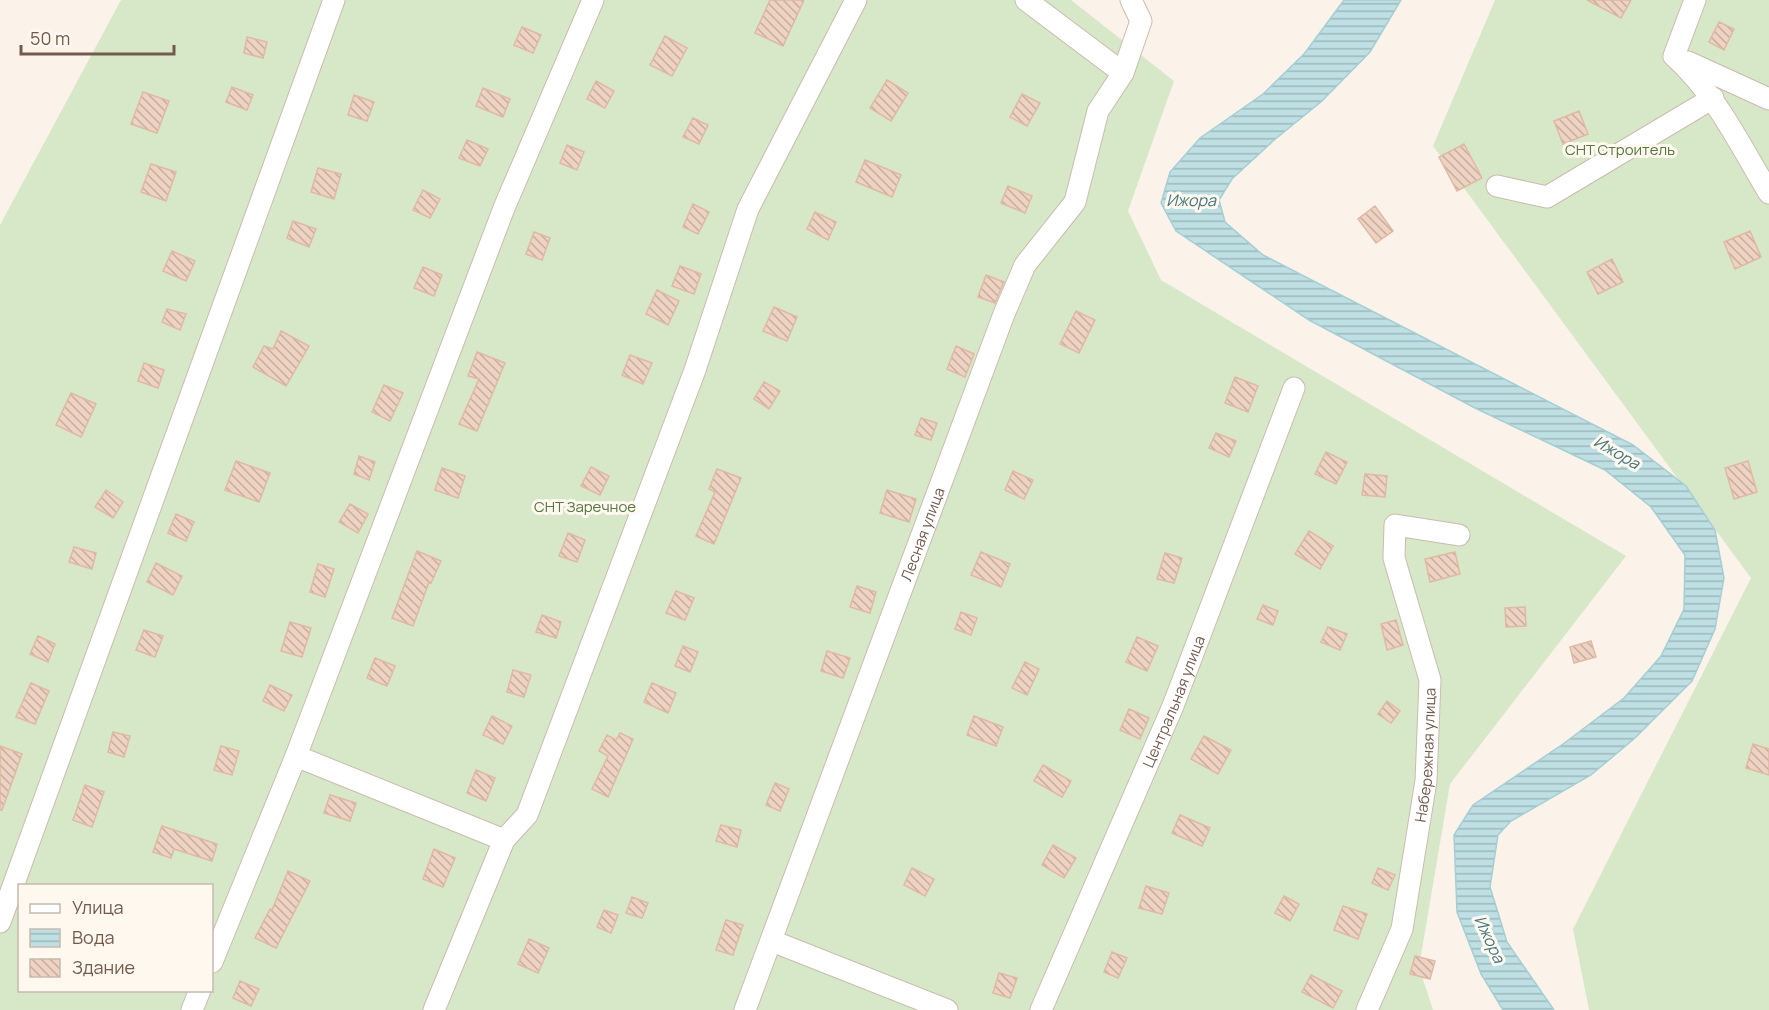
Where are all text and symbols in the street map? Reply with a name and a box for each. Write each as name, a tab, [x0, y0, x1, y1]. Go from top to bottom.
scale bar	[21, 18, 174, 56]
text: 50 m	[30, 26, 70, 50]
park label: СНТ Строитель	[1565, 139, 1675, 160]
water label: Ижора	[1166, 189, 1217, 211]
water label: Ижора	[1590, 430, 1645, 474]
street label: Лесная улица	[895, 484, 949, 584]
park label: СНТ Заречное	[534, 496, 636, 517]
street label: Центральная улица	[1137, 632, 1209, 770]
street label: Набережная улица	[1409, 687, 1440, 824]
legend	[18, 884, 213, 992]
text: Улица	[72, 895, 124, 919]
water label: Ижора	[1470, 912, 1511, 967]
text: Вода	[72, 925, 114, 949]
text: Здание	[72, 955, 135, 979]

